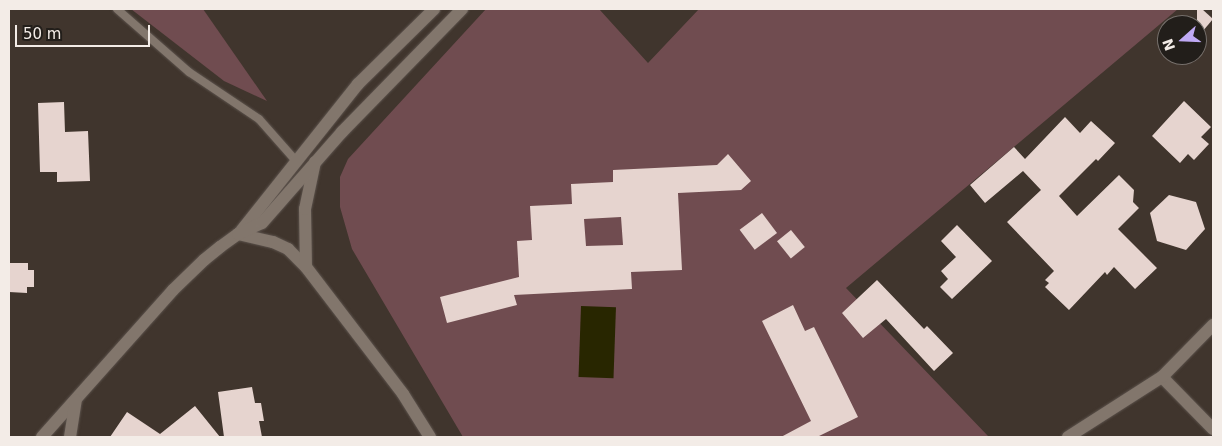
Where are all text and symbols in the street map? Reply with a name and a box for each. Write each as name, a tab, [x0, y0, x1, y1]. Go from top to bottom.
scale bar	[18, 15, 152, 47]
north arrow	[1157, 15, 1207, 65]
text: 50 m	[23, 25, 61, 43]
text: N	[1159, 37, 1178, 53]

